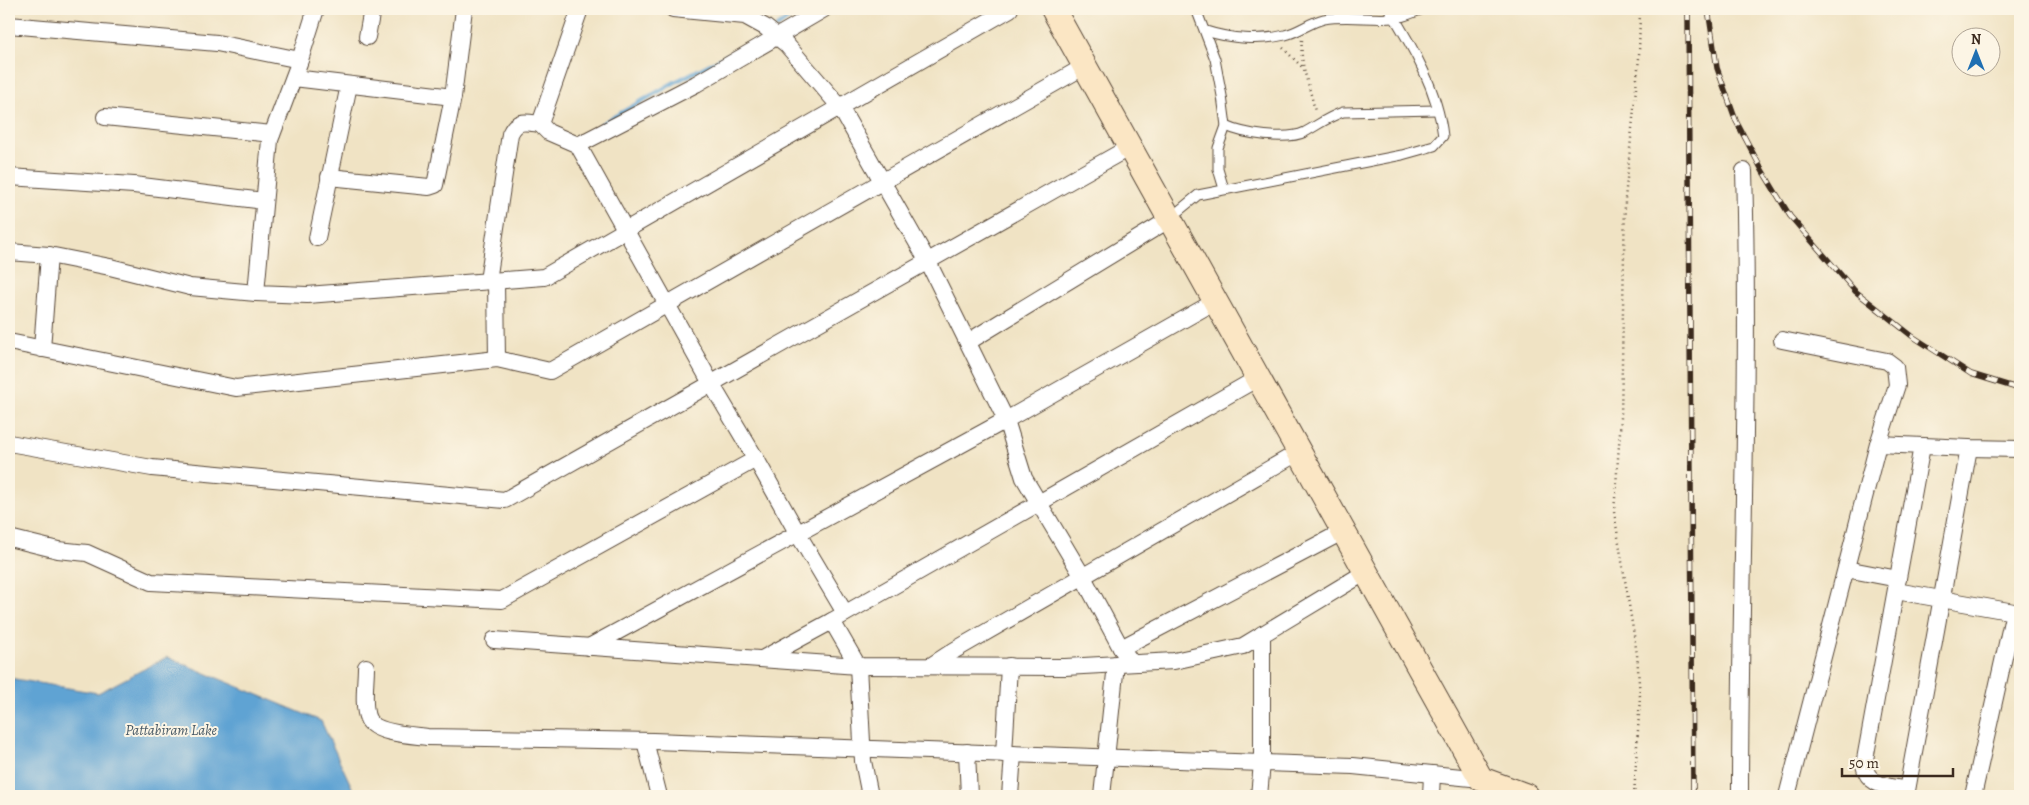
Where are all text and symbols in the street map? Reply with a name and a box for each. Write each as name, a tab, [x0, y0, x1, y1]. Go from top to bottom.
north arrow	[1952, 28, 2002, 78]
text: N	[1971, 30, 1981, 49]
water label: Pattabiram Lake	[125, 720, 217, 740]
scale bar	[1842, 745, 1953, 777]
text: 50 m	[1849, 753, 1879, 773]

